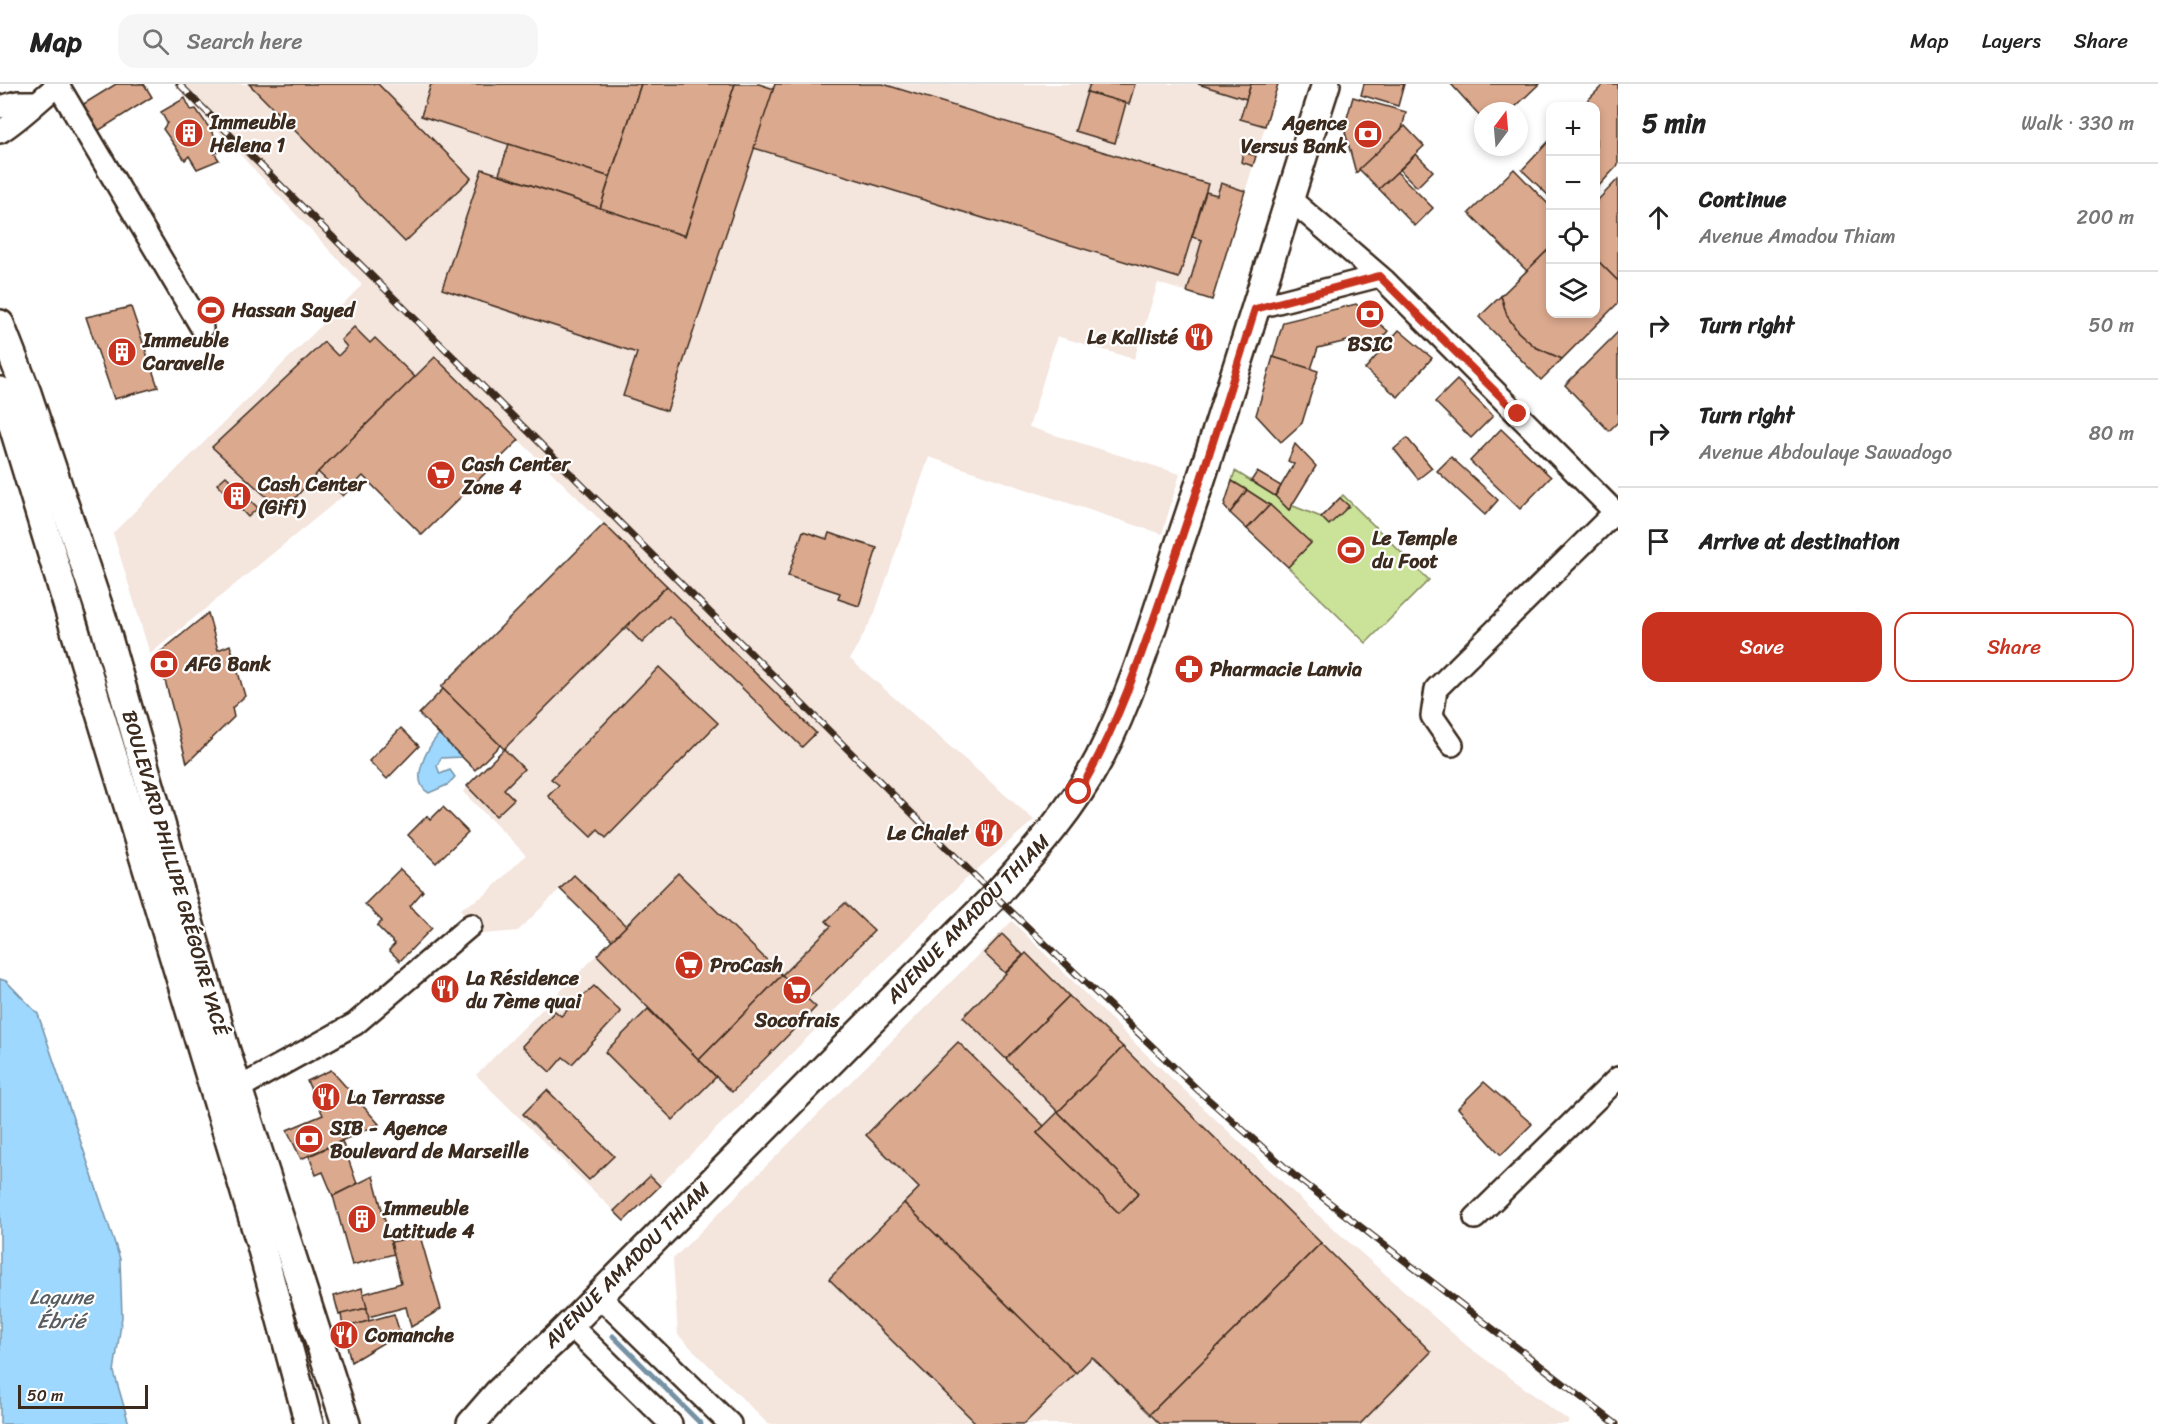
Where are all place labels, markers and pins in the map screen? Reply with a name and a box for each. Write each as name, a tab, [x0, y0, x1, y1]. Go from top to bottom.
place label: Immeuble Helena 1	[209, 105, 296, 163]
place label: Agence Versus Bank	[1241, 106, 1348, 164]
building icon: Immeuble Helena 1	[173, 117, 205, 149]
bank icon: Agence Versus Bank	[1352, 118, 1384, 150]
place label: Hassan Sayed	[231, 293, 356, 328]
sports icon: Hassan Sayed	[195, 294, 227, 326]
bank icon: BSIC	[1354, 298, 1386, 330]
place label: Le Kallisté	[1087, 320, 1179, 355]
restaurant icon: Le Kallisté	[1183, 321, 1215, 353]
place label: Immeuble Caravelle	[142, 323, 229, 381]
place label: BSIC	[1347, 327, 1393, 362]
building icon: Immeuble Caravelle	[106, 336, 138, 368]
place label: Cash Center Zone 4	[461, 447, 571, 505]
supermarket icon: Cash Center Zone 4	[425, 459, 457, 491]
place label: Cash Center (Gifi)	[257, 467, 367, 525]
building icon: Cash Center (Gifi)	[221, 480, 253, 512]
place label: Le Temple du Foot	[1372, 521, 1457, 579]
sports icon: Le Temple du Foot	[1335, 534, 1367, 566]
place label: AFG Bank	[184, 647, 271, 682]
bank icon: AFG Bank	[148, 648, 180, 680]
place label: Pharmacie Lanvia	[1210, 652, 1362, 687]
pharmacy icon: Pharmacie Lanvia	[1173, 653, 1205, 685]
place label: Le Chalet	[887, 816, 970, 851]
restaurant icon: Le Chalet	[973, 817, 1005, 849]
place label: ProCash	[710, 948, 783, 983]
supermarket icon: ProCash	[673, 949, 705, 981]
place label: La Résidence du 7ème quai	[466, 961, 582, 1019]
restaurant icon: La Résidence du 7ème quai	[429, 973, 461, 1005]
supermarket icon: Socofrais	[781, 974, 813, 1006]
place label: Socofrais	[754, 1003, 840, 1038]
place label: La Terrasse	[347, 1080, 445, 1115]
restaurant icon: La Terrasse	[310, 1081, 342, 1113]
place label: SIB - Agence Boulevard de Marseille	[329, 1111, 529, 1169]
bank icon: SIB - Agence Boulevard de Marseille	[293, 1123, 325, 1155]
place label: Immeuble Latitude 4	[382, 1191, 475, 1249]
building icon: Immeuble Latitude 4	[346, 1203, 378, 1235]
place label: Comanche	[364, 1318, 454, 1353]
restaurant icon: Comanche	[328, 1319, 360, 1351]

